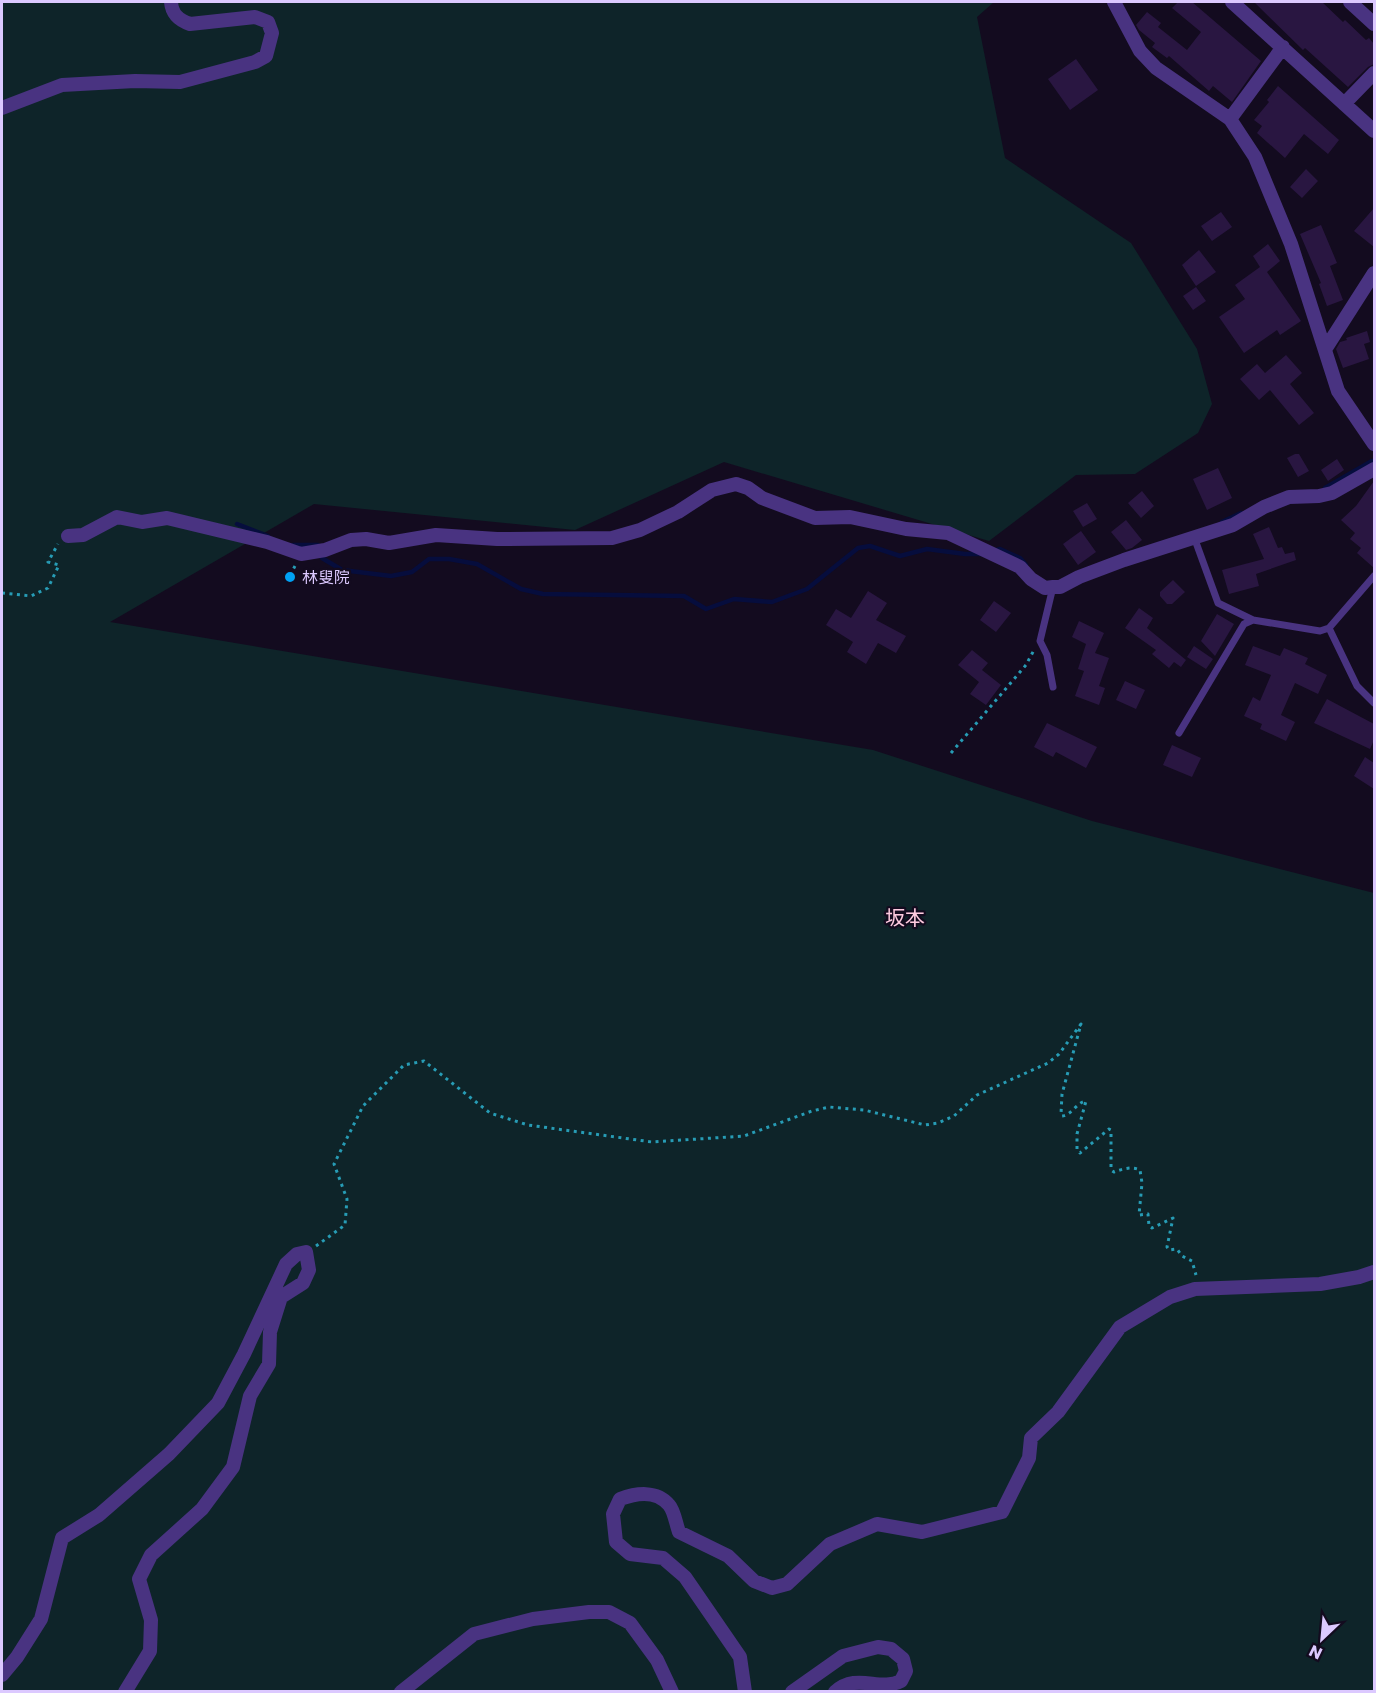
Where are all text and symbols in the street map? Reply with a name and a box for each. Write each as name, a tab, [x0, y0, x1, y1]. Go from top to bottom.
place label: 林叟院	[302, 566, 350, 589]
marker: 林叟院	[283, 570, 297, 584]
district label: 坂本	[885, 904, 925, 932]
north arrow	[1292, 1609, 1352, 1669]
text: N	[1305, 1639, 1326, 1665]

